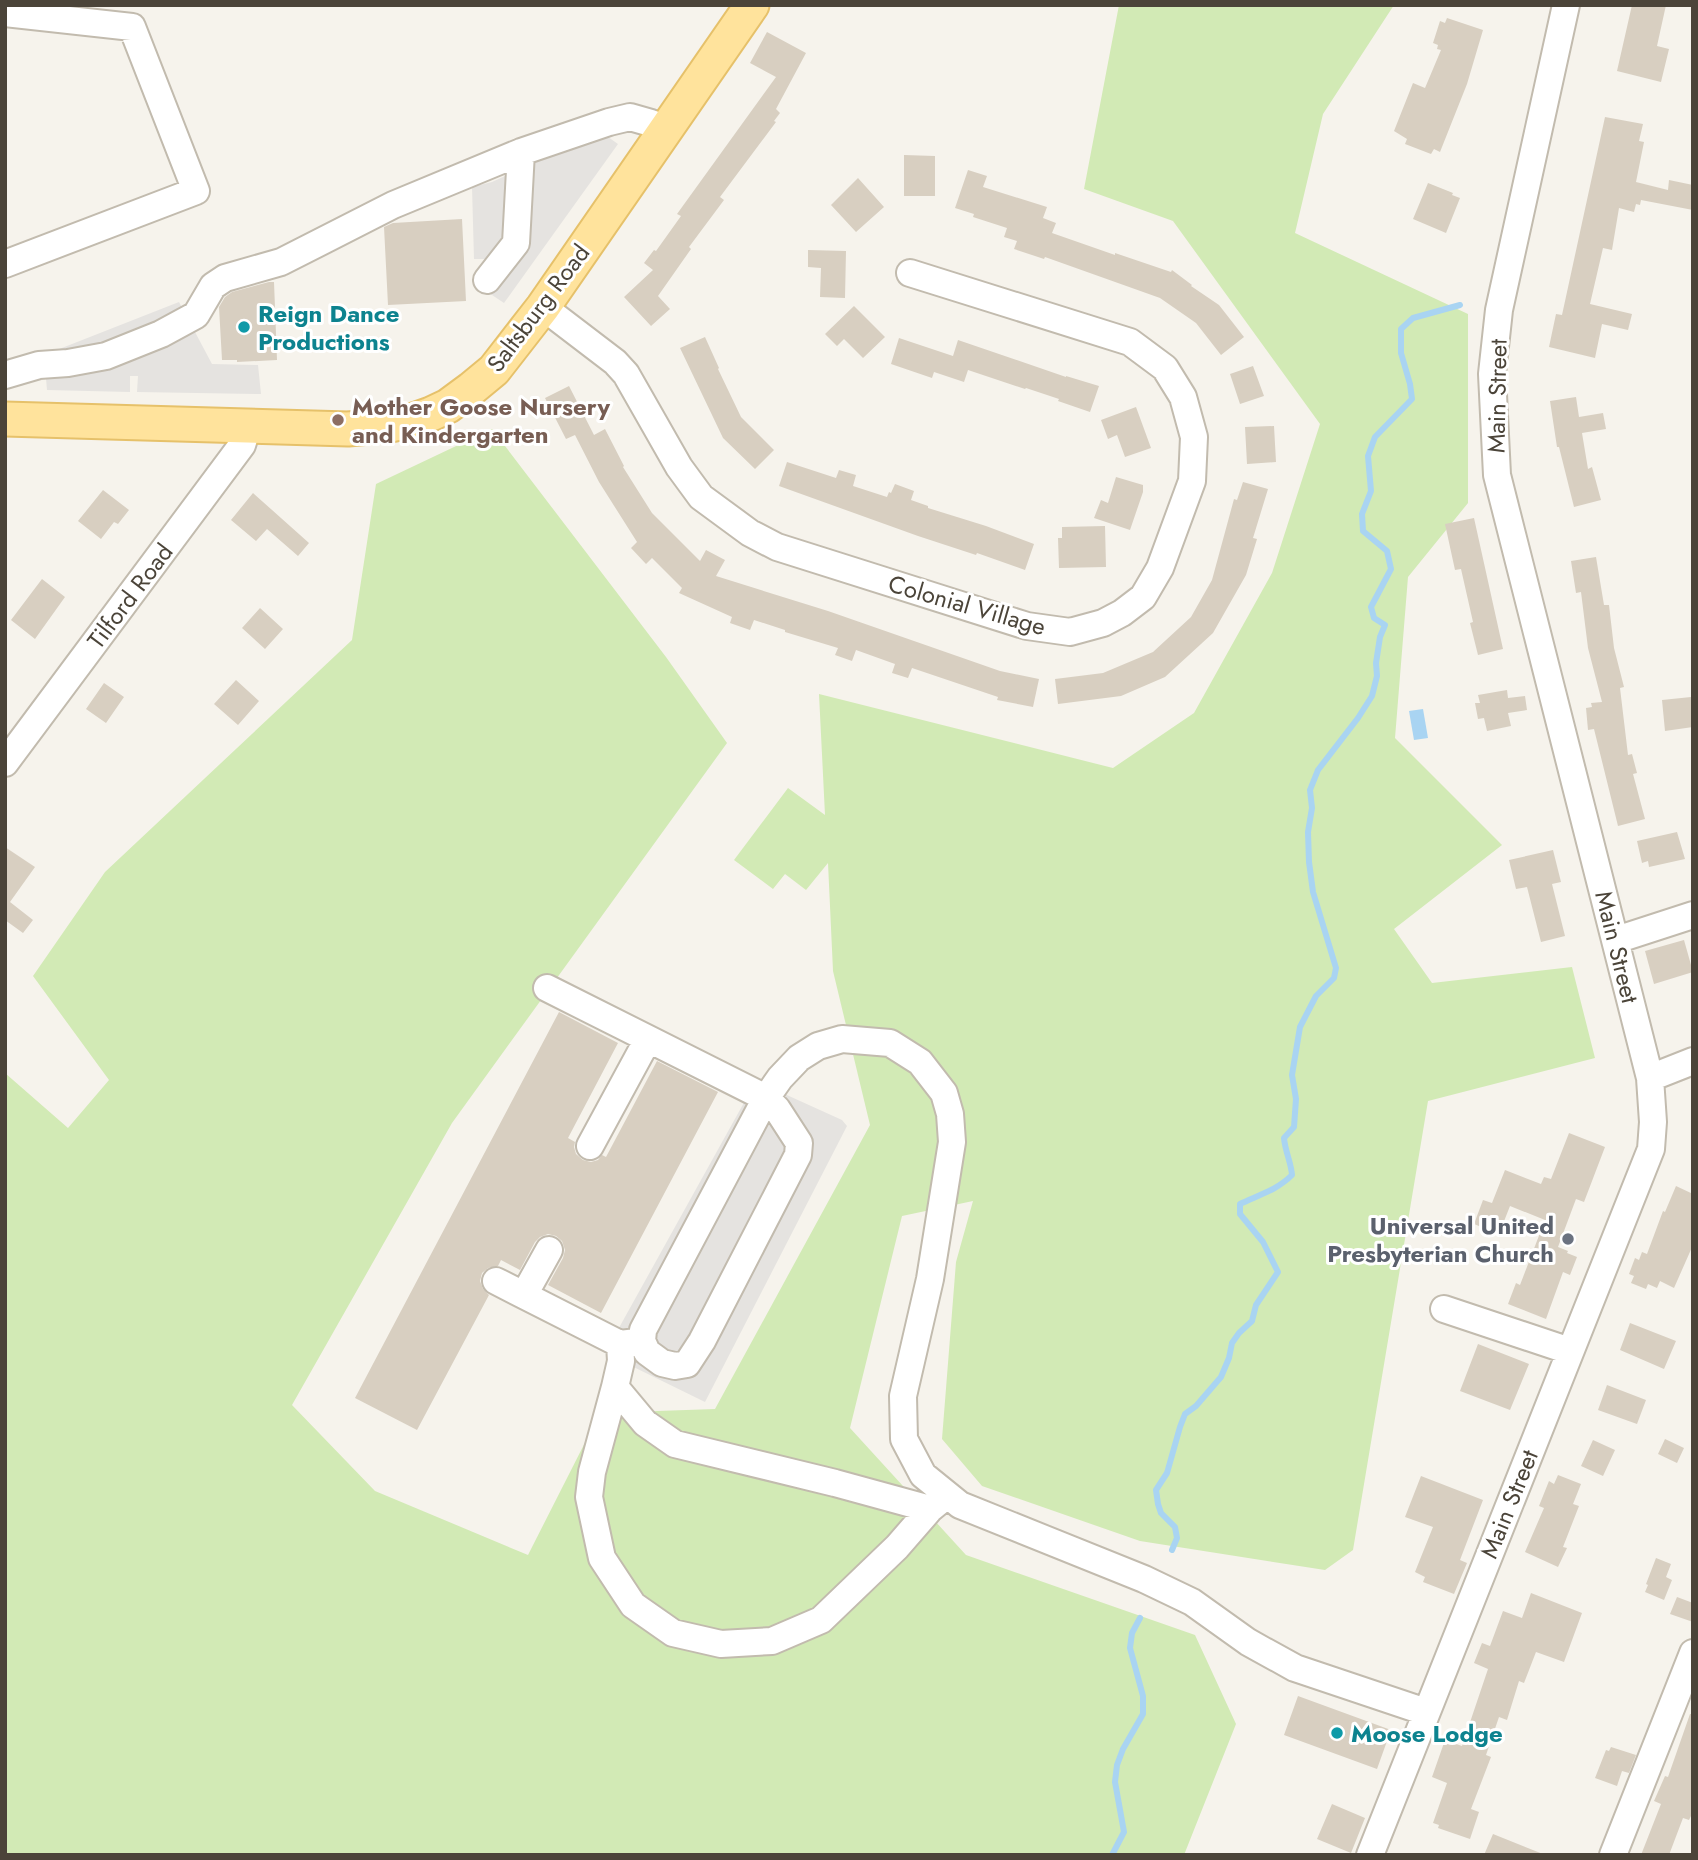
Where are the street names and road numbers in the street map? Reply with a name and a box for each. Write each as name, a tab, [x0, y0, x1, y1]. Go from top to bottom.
street label: Saltsburg Road	[478, 237, 598, 379]
street label: Main Street	[1479, 338, 1515, 453]
street label: Tilford Road	[79, 536, 181, 656]
street label: Colonial Village	[884, 566, 1050, 644]
street label: Main Street	[1586, 887, 1648, 1007]
street label: Main Street	[1471, 1444, 1547, 1564]

